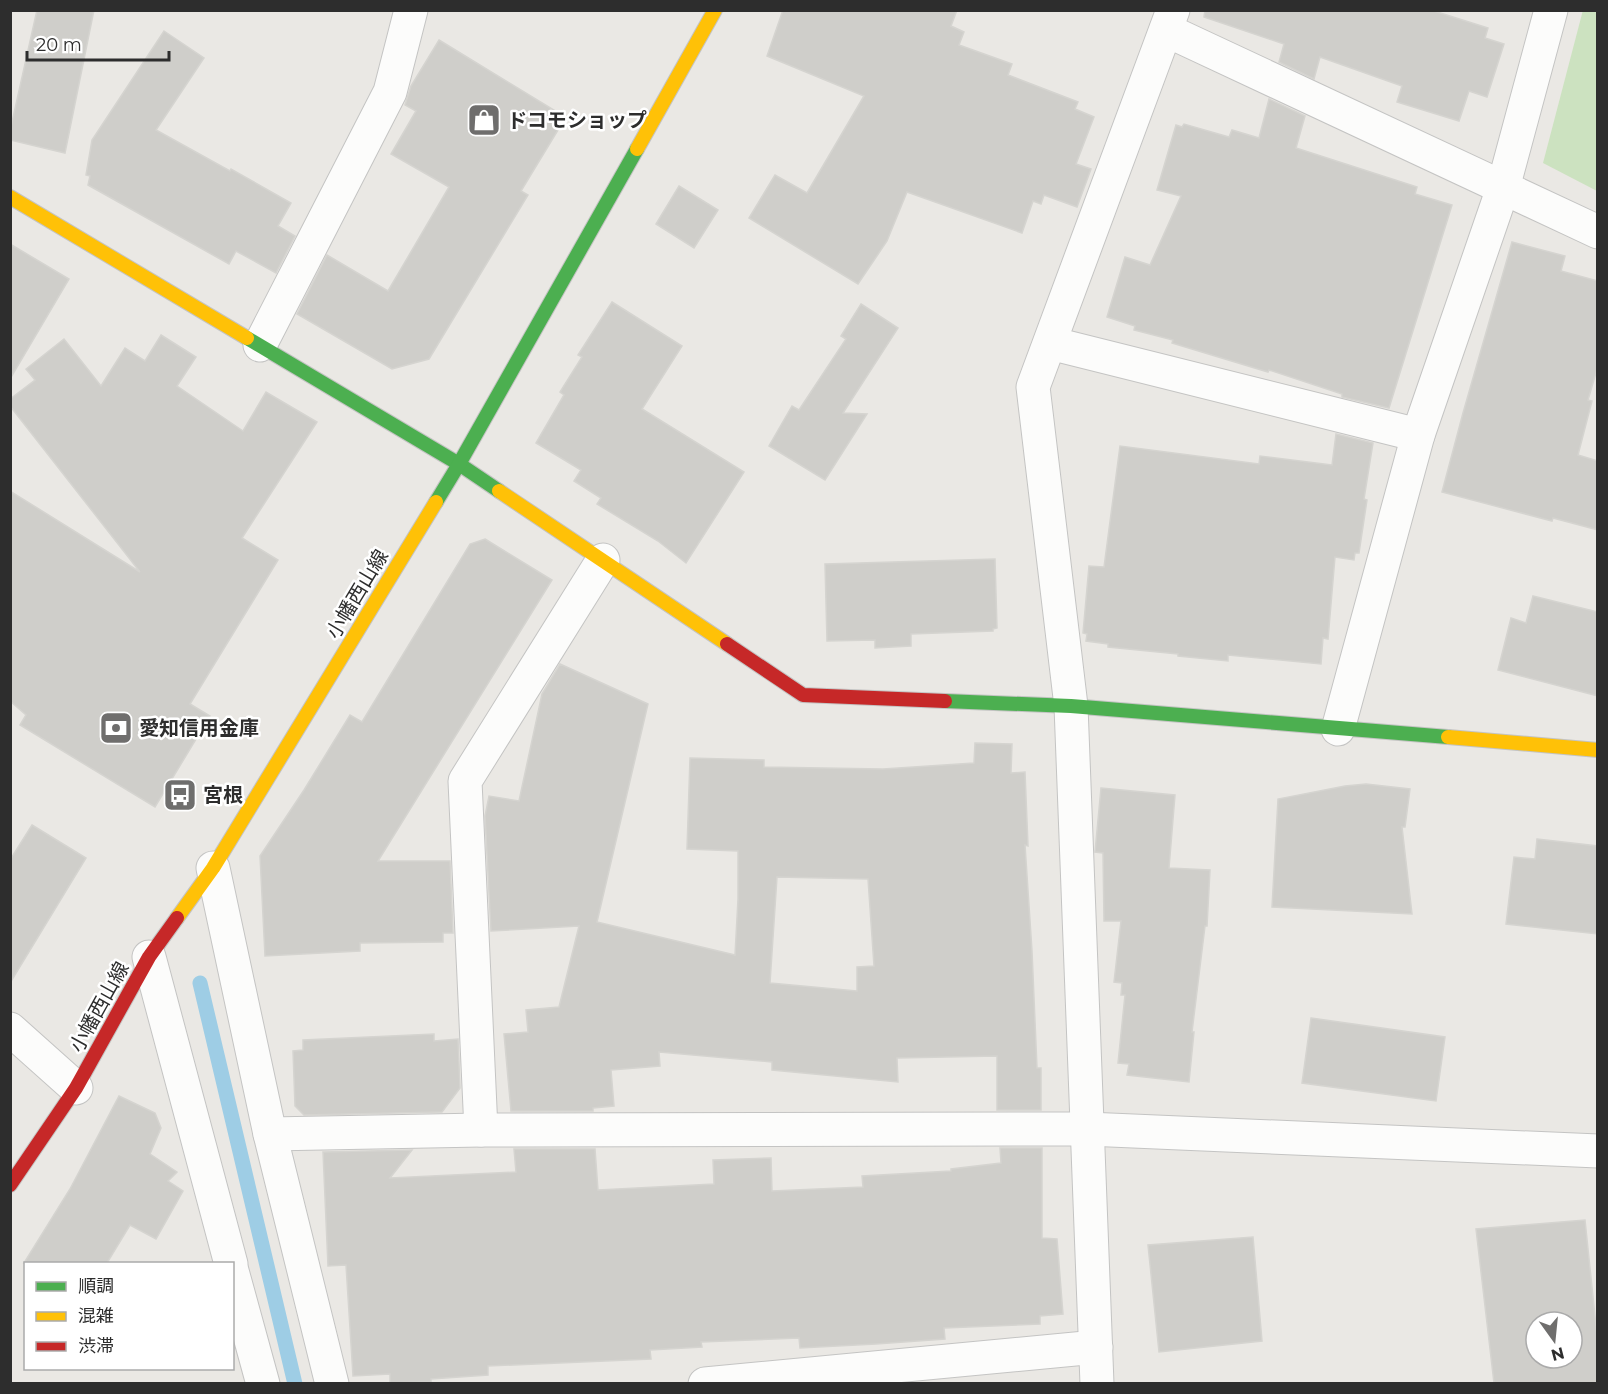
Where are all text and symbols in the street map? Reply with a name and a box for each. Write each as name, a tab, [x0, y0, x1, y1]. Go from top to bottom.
scale bar	[27, 24, 170, 62]
text: 20 m	[36, 34, 82, 56]
shop icon: ドコモショップ	[466, 102, 502, 138]
place label: ドコモショップ	[507, 108, 647, 132]
street label: 小幡西山線	[321, 545, 393, 643]
bank icon: 愛知信用金庫	[98, 710, 134, 746]
place label: 愛知信用金庫	[139, 716, 259, 740]
bus stop icon: 宮根	[162, 777, 198, 813]
place label: 宮根	[203, 783, 243, 807]
street label: 小幡西山線	[64, 957, 134, 1057]
legend	[24, 1262, 234, 1370]
text: 順調	[78, 1275, 114, 1297]
text: 混雑	[78, 1305, 114, 1327]
north arrow	[1524, 1310, 1584, 1370]
text: 渋滞	[78, 1335, 114, 1357]
text: N	[1549, 1343, 1566, 1365]

